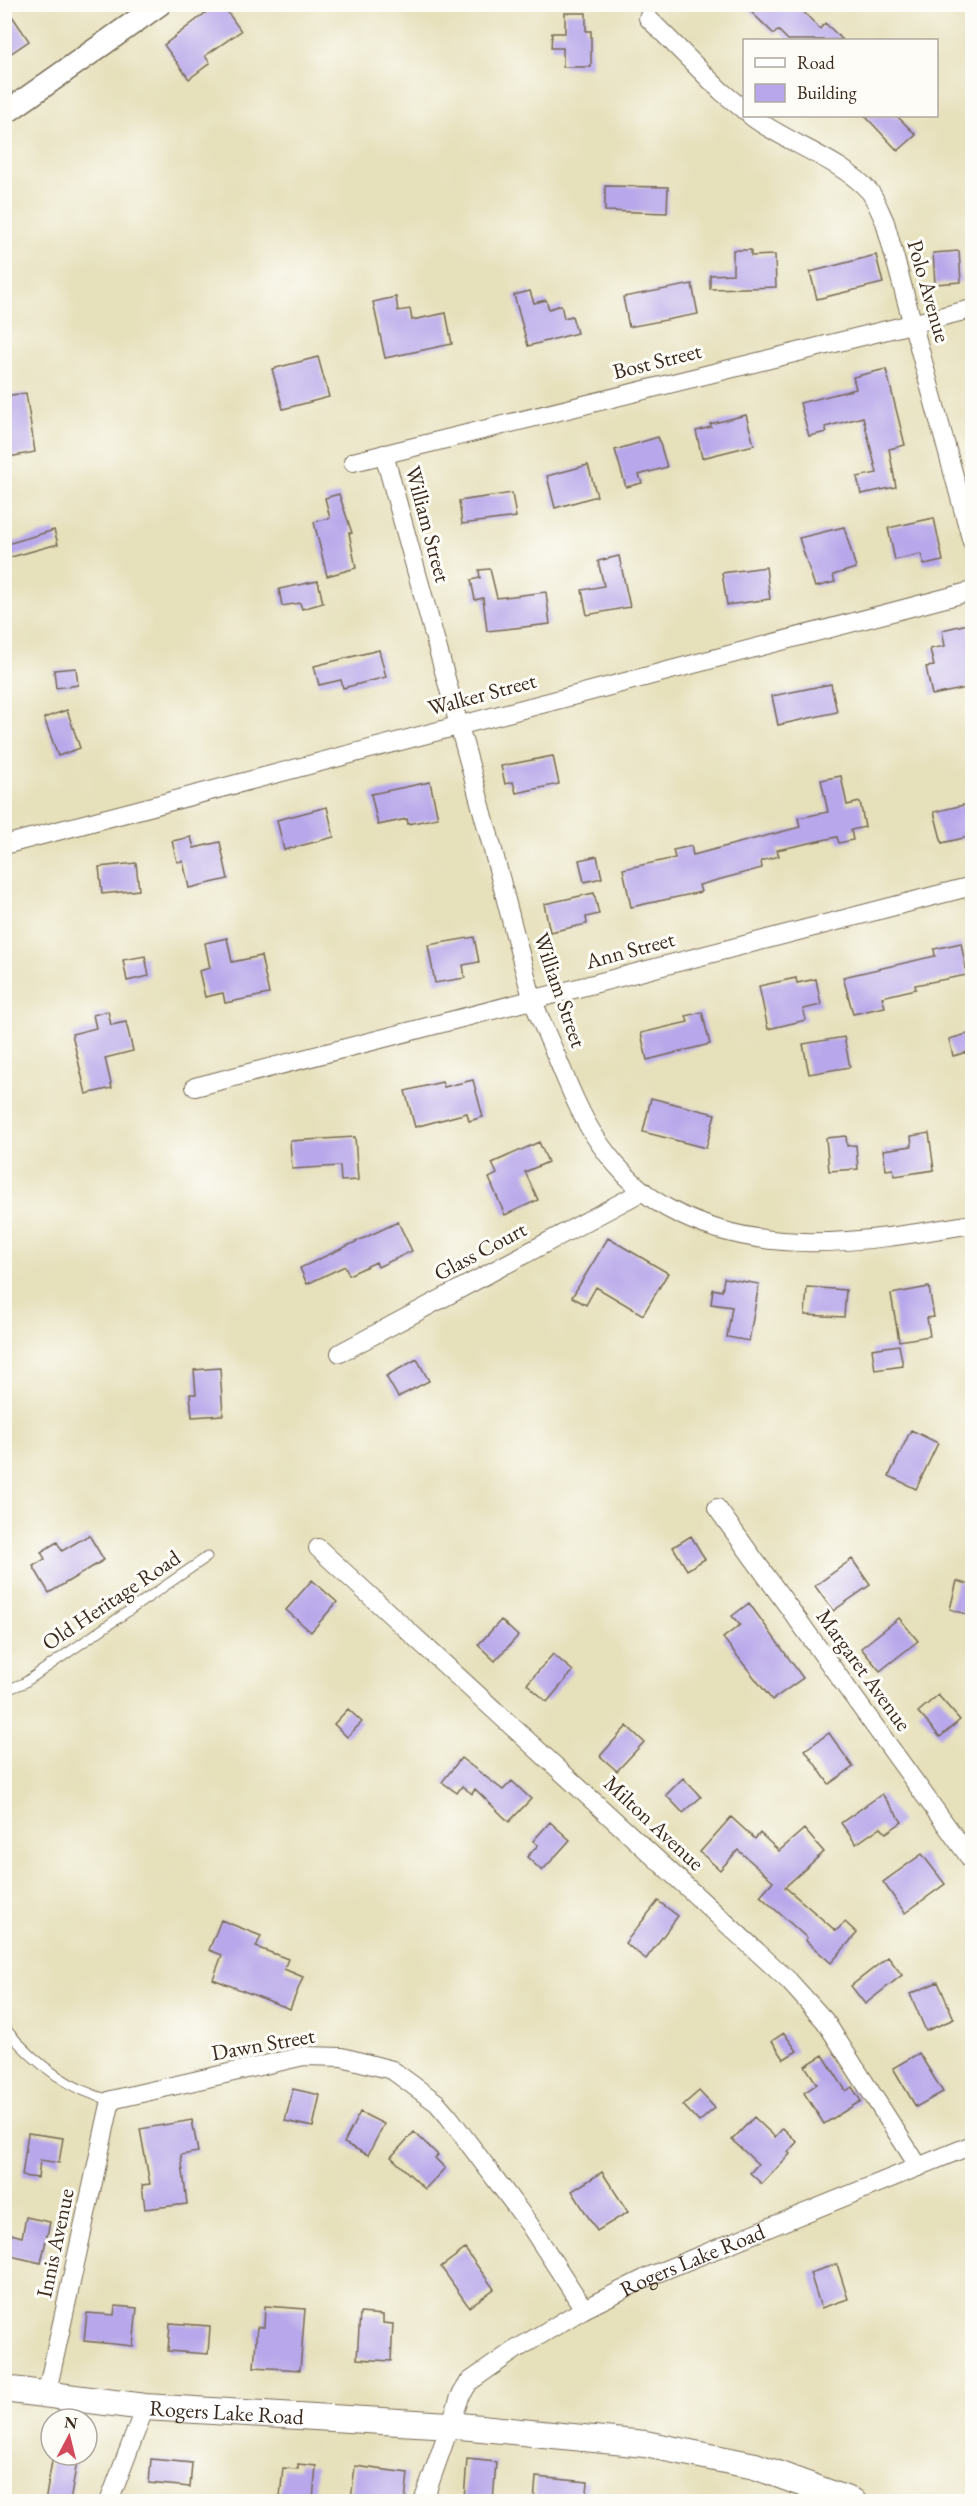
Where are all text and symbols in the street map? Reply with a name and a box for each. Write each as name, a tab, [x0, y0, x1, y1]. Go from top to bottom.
legend	[743, 39, 938, 117]
text: Road	[797, 51, 836, 74]
text: Building	[797, 81, 857, 104]
street label: Polo Avenue	[901, 236, 958, 346]
street label: Bost Street	[610, 336, 705, 386]
street label: William Street	[399, 462, 458, 586]
street label: Walker Street	[425, 666, 539, 722]
street label: Ann Street	[581, 924, 678, 976]
street label: William Street	[527, 929, 593, 1051]
street label: Glass Court	[429, 1214, 532, 1288]
street label: Old Heritage Road	[36, 1542, 187, 1657]
street label: Margaret Avenue	[810, 1603, 918, 1737]
street label: Milton Avenue	[598, 1769, 711, 1877]
street label: Dawn Street	[209, 2021, 317, 2067]
street label: Innis Avenue	[29, 2185, 81, 2300]
street label: Rogers Lake Road	[615, 2216, 770, 2303]
street label: Rogers Lake Road	[149, 2393, 306, 2431]
north arrow	[39, 2407, 99, 2467]
text: N	[63, 2411, 79, 2434]

